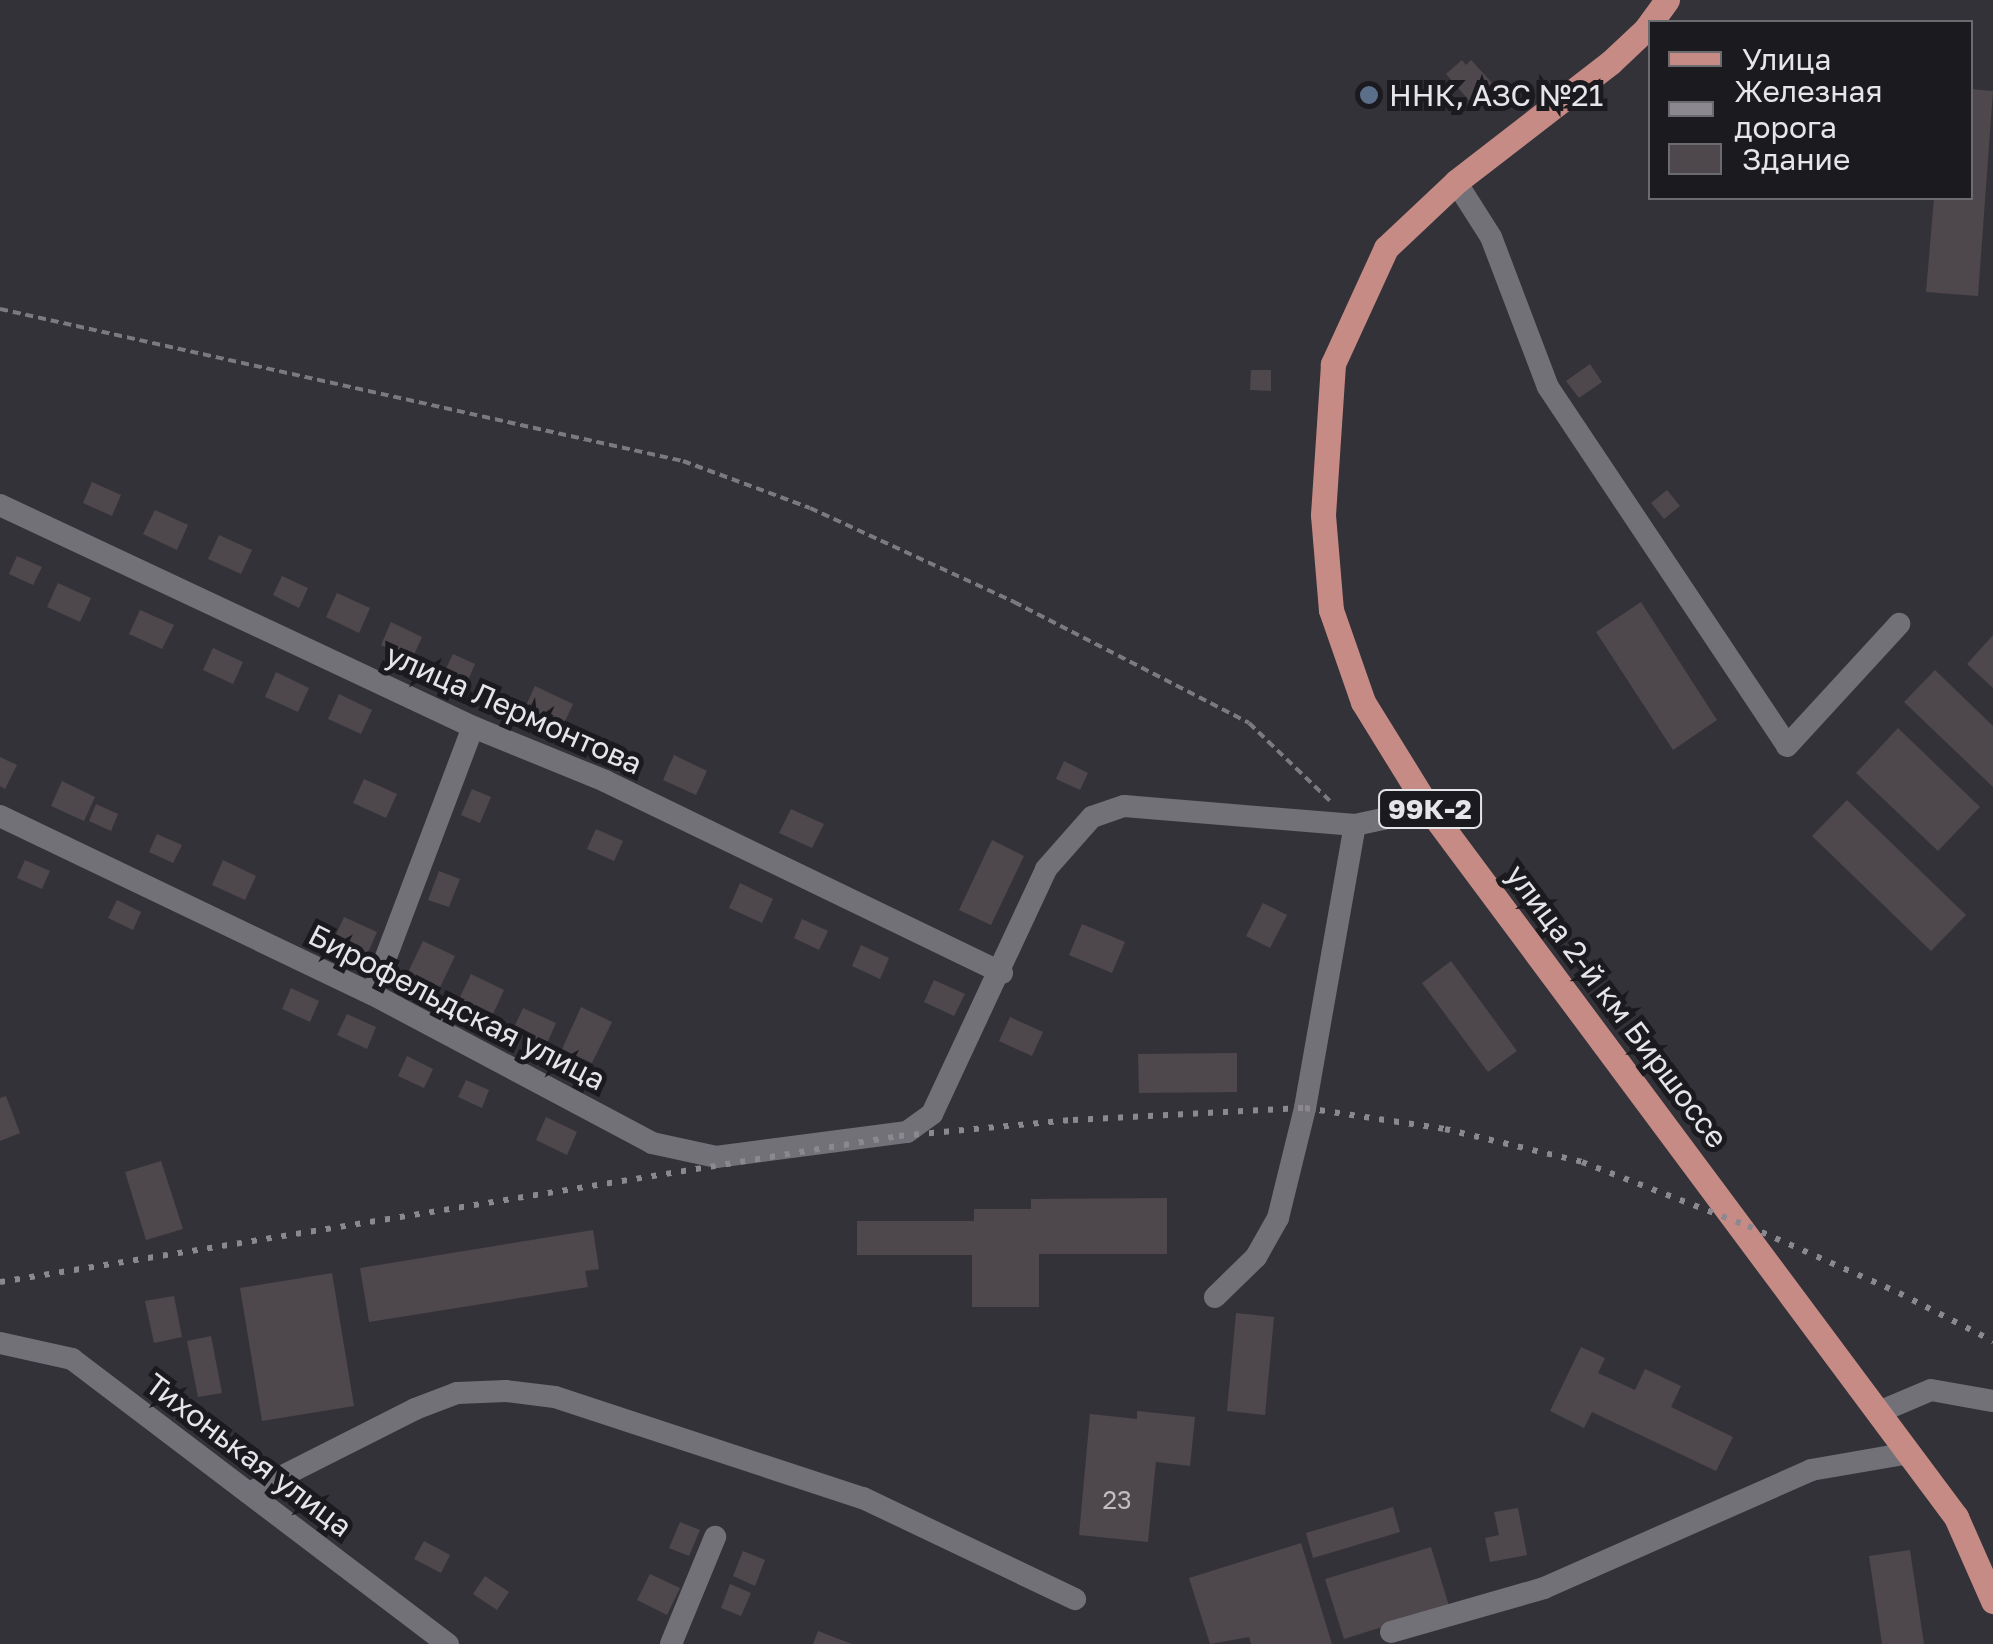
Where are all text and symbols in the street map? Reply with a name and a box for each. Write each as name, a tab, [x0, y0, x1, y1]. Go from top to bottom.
legend	[1648, 20, 1973, 200]
text: Улица	[1742, 41, 1831, 77]
text: Железная дорога	[1734, 73, 1883, 145]
place label: ННК, АЗС №21	[1389, 77, 1603, 113]
marker: ННК, АЗС №21	[1358, 84, 1380, 106]
text: Здание	[1742, 141, 1850, 177]
street label: улица Лермонтова	[380, 636, 648, 782]
road number: 99К-2	[1378, 786, 1482, 832]
street label: улица 2-й км Биршоссе	[1499, 857, 1735, 1155]
street label: Бирофельдская улица	[303, 916, 611, 1098]
street label: Тихонькая улица	[139, 1366, 359, 1544]
house number: 23	[1102, 1485, 1132, 1515]

